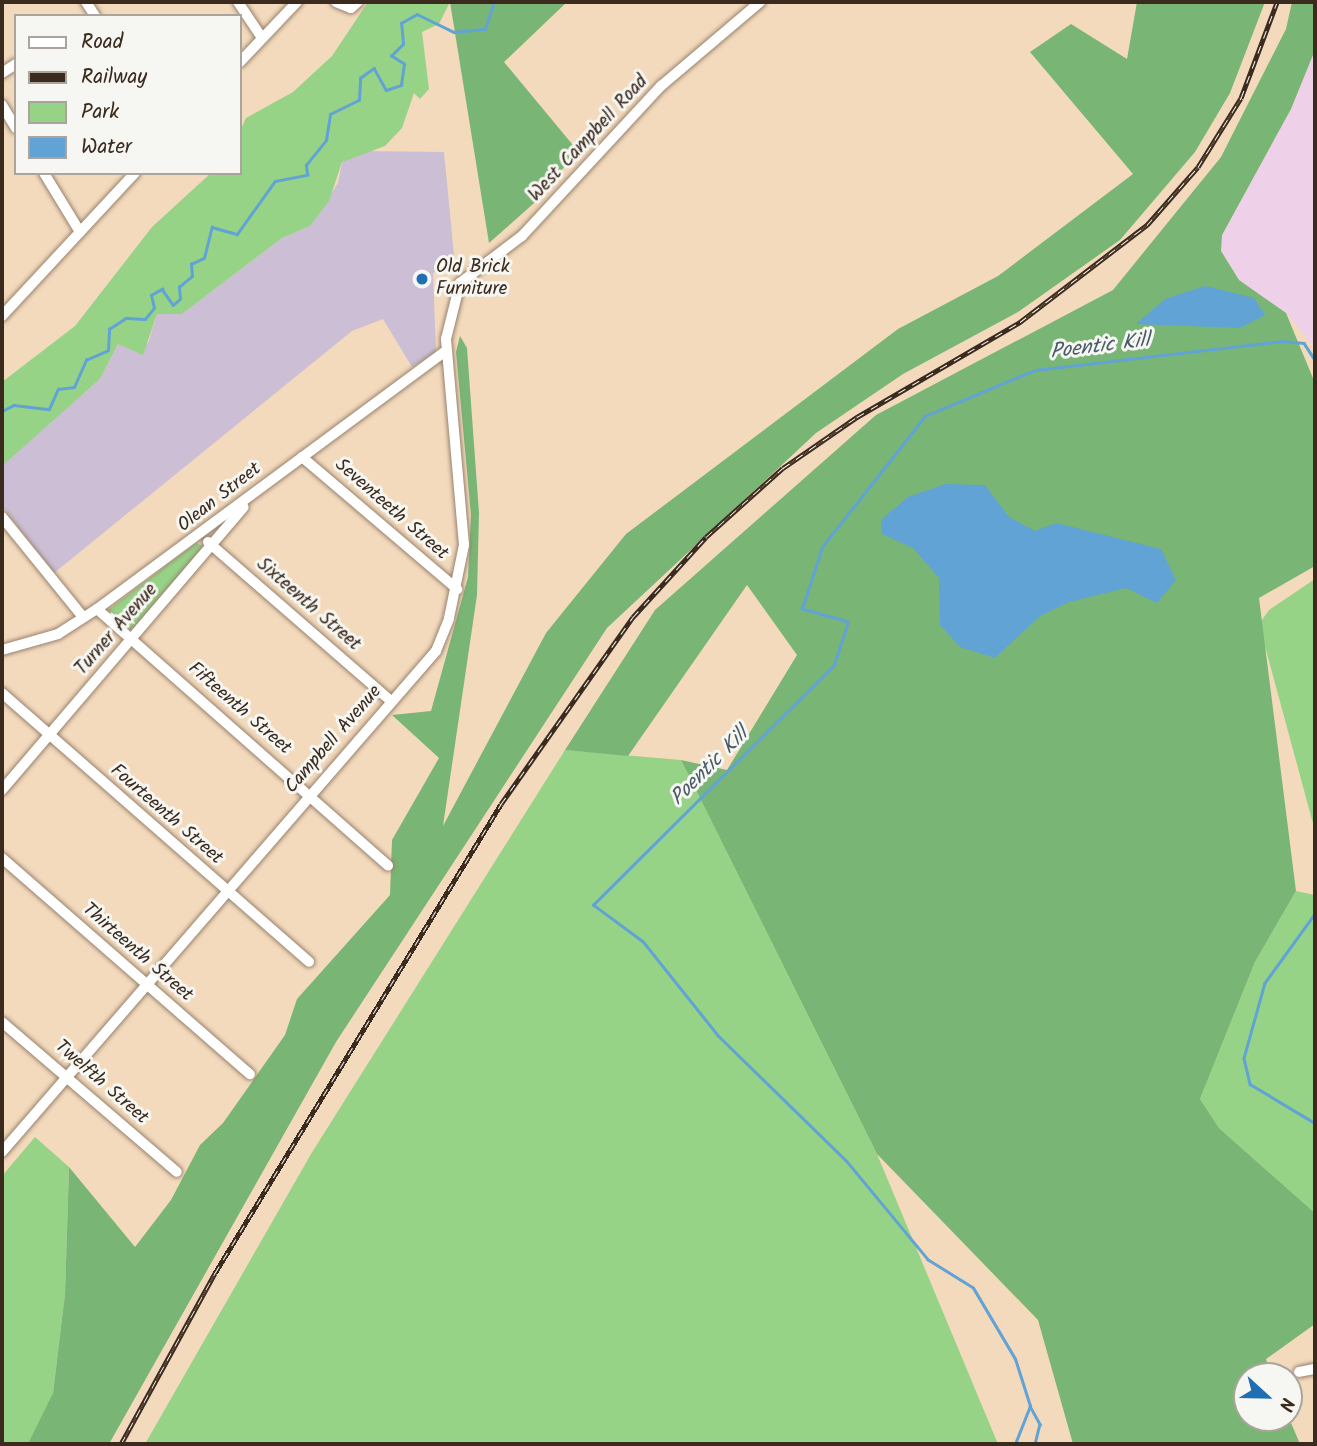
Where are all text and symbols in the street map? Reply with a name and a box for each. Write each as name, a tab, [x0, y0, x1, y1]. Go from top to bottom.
legend	[14, 14, 242, 175]
text: Road	[81, 26, 123, 59]
text: Railway	[81, 61, 147, 94]
street label: West Campbell Road	[525, 71, 653, 207]
text: Park	[81, 96, 119, 129]
text: Water	[81, 131, 132, 164]
place label: Old Brick Furniture	[436, 257, 510, 301]
marker: Old Brick Furniture	[414, 271, 430, 287]
water label: Poentic Kill	[1049, 328, 1151, 366]
street label: Seventeeth Street	[330, 454, 452, 566]
street label: Olean Street	[174, 458, 266, 538]
street label: Sixteenth Street	[251, 554, 365, 656]
street label: Turner Avenue	[71, 579, 163, 681]
street label: Fifteenth Street	[183, 658, 295, 760]
street label: Campbell Avenue	[281, 681, 387, 799]
water label: Poentic Kill	[666, 723, 754, 811]
street label: Fourteenth Street	[105, 760, 227, 870]
street label: Thirteenth Street	[77, 899, 197, 1007]
street label: Twelfth Street	[50, 1036, 152, 1130]
north arrow	[1233, 1362, 1303, 1432]
text: N	[1269, 1393, 1302, 1415]

